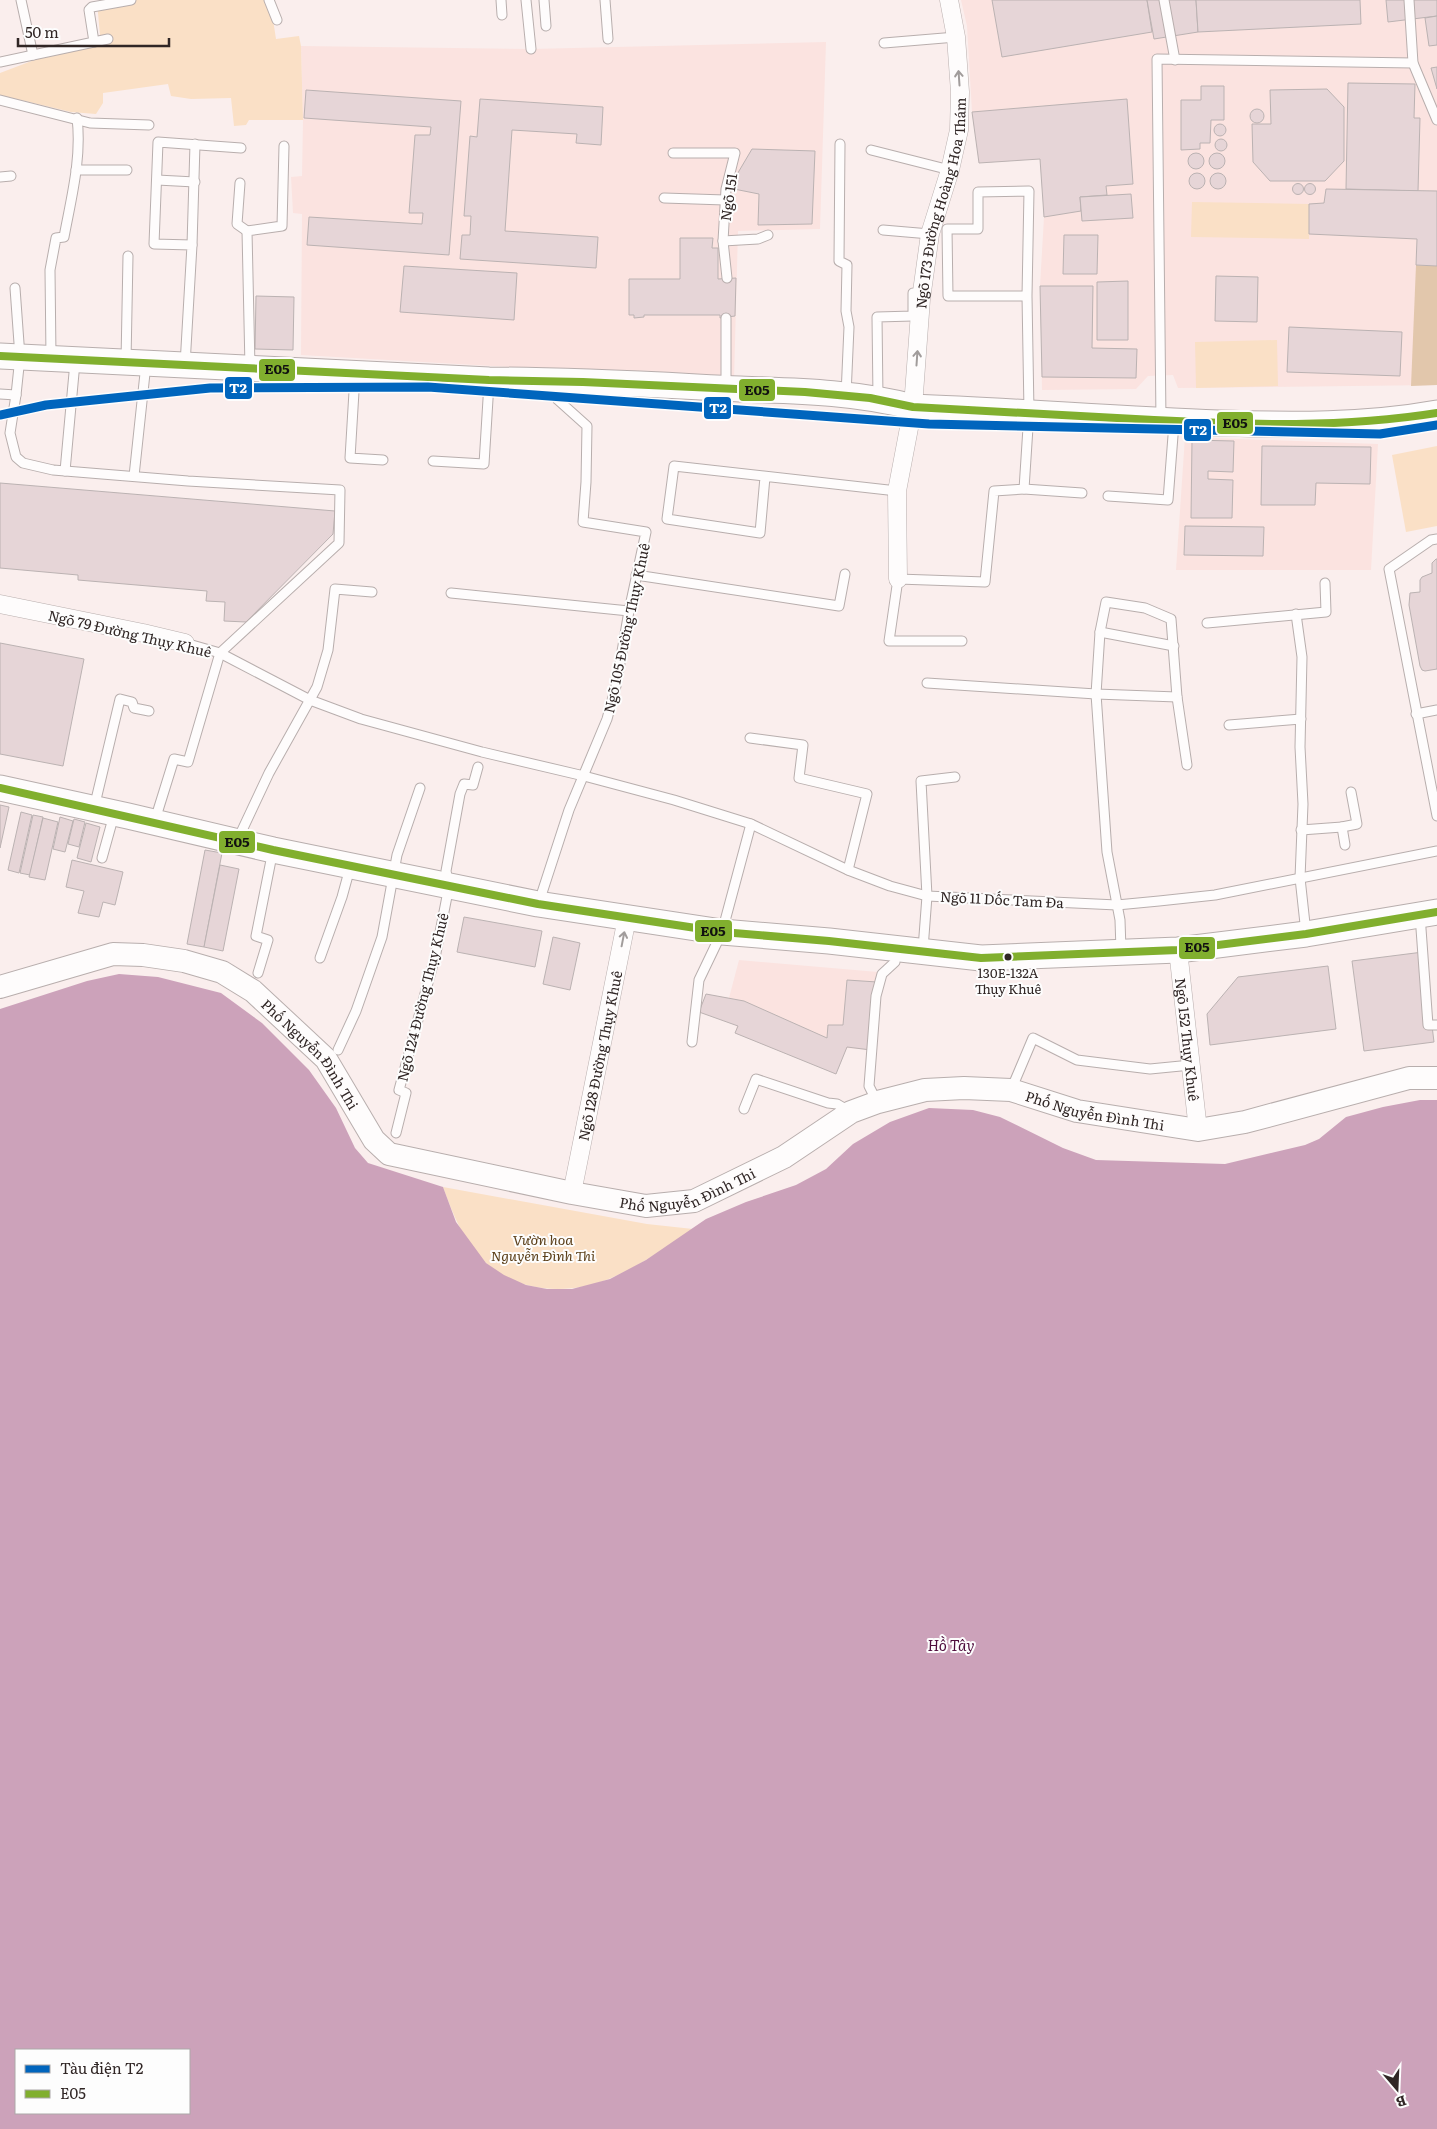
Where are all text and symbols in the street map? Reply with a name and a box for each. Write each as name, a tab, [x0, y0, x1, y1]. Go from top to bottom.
scale bar	[18, 15, 169, 47]
text: 50 m	[25, 20, 59, 43]
one-way arrow	[954, 70, 963, 86]
street label: Ngõ 173 Đường Hoàng Hoa Thám	[910, 97, 970, 310]
street label: Ngõ 151	[715, 171, 741, 222]
one-way arrow	[912, 350, 922, 366]
line badge: E05	[258, 358, 296, 382]
text: E05	[264, 358, 290, 378]
line badge: T2	[224, 376, 253, 400]
text: T2	[229, 377, 247, 397]
line badge: E05	[738, 378, 776, 402]
text: E05	[744, 379, 770, 399]
line badge: T2	[703, 396, 732, 420]
text: T2	[709, 397, 727, 417]
line badge: E05	[1216, 411, 1254, 435]
text: E05	[1222, 412, 1248, 432]
line badge: T2	[1183, 418, 1212, 442]
text: T2	[1189, 419, 1207, 439]
street label: Ngõ 105 Đường Thụy Khuê	[598, 541, 654, 715]
street label: Ngõ 79 Đường Thụy Khuê	[46, 604, 214, 662]
line badge: E05	[218, 830, 256, 854]
text: E05	[224, 831, 250, 851]
street label: Ngõ 11 Dốc Tam Đa	[940, 886, 1065, 912]
street label: Ngõ 124 Đường Thụy Khuê	[391, 911, 453, 1083]
line badge: E05	[694, 919, 733, 943]
text: E05	[700, 920, 726, 940]
one-way arrow	[619, 932, 629, 948]
line badge: E05	[1178, 936, 1216, 960]
text: E05	[1184, 936, 1210, 956]
marker: 130E-132A Thụy Khuê	[1003, 952, 1013, 962]
place label: 130E-132A Thụy Khuê	[975, 963, 1042, 998]
street label: Ngõ 128 Đường Thụy Khuê	[573, 969, 626, 1143]
street label: Ngõ 152 Thụy Khuê	[1171, 977, 1205, 1102]
street label: Phố Nguyễn Đình Thi	[257, 994, 364, 1113]
street label: Phố Nguyễn Đình Thi	[1023, 1085, 1166, 1135]
street label: Phố Nguyễn Đình Thi	[618, 1163, 759, 1216]
park label: Vườn hoa Nguyễn Đình Thi	[491, 1229, 596, 1265]
water label: Hồ Tây	[928, 1633, 974, 1656]
legend	[15, 2049, 190, 2114]
text: Tàu điện T2	[60, 2056, 144, 2079]
north arrow	[1372, 2064, 1422, 2114]
text: E05	[60, 2081, 86, 2104]
text: B	[1393, 2091, 1409, 2113]

